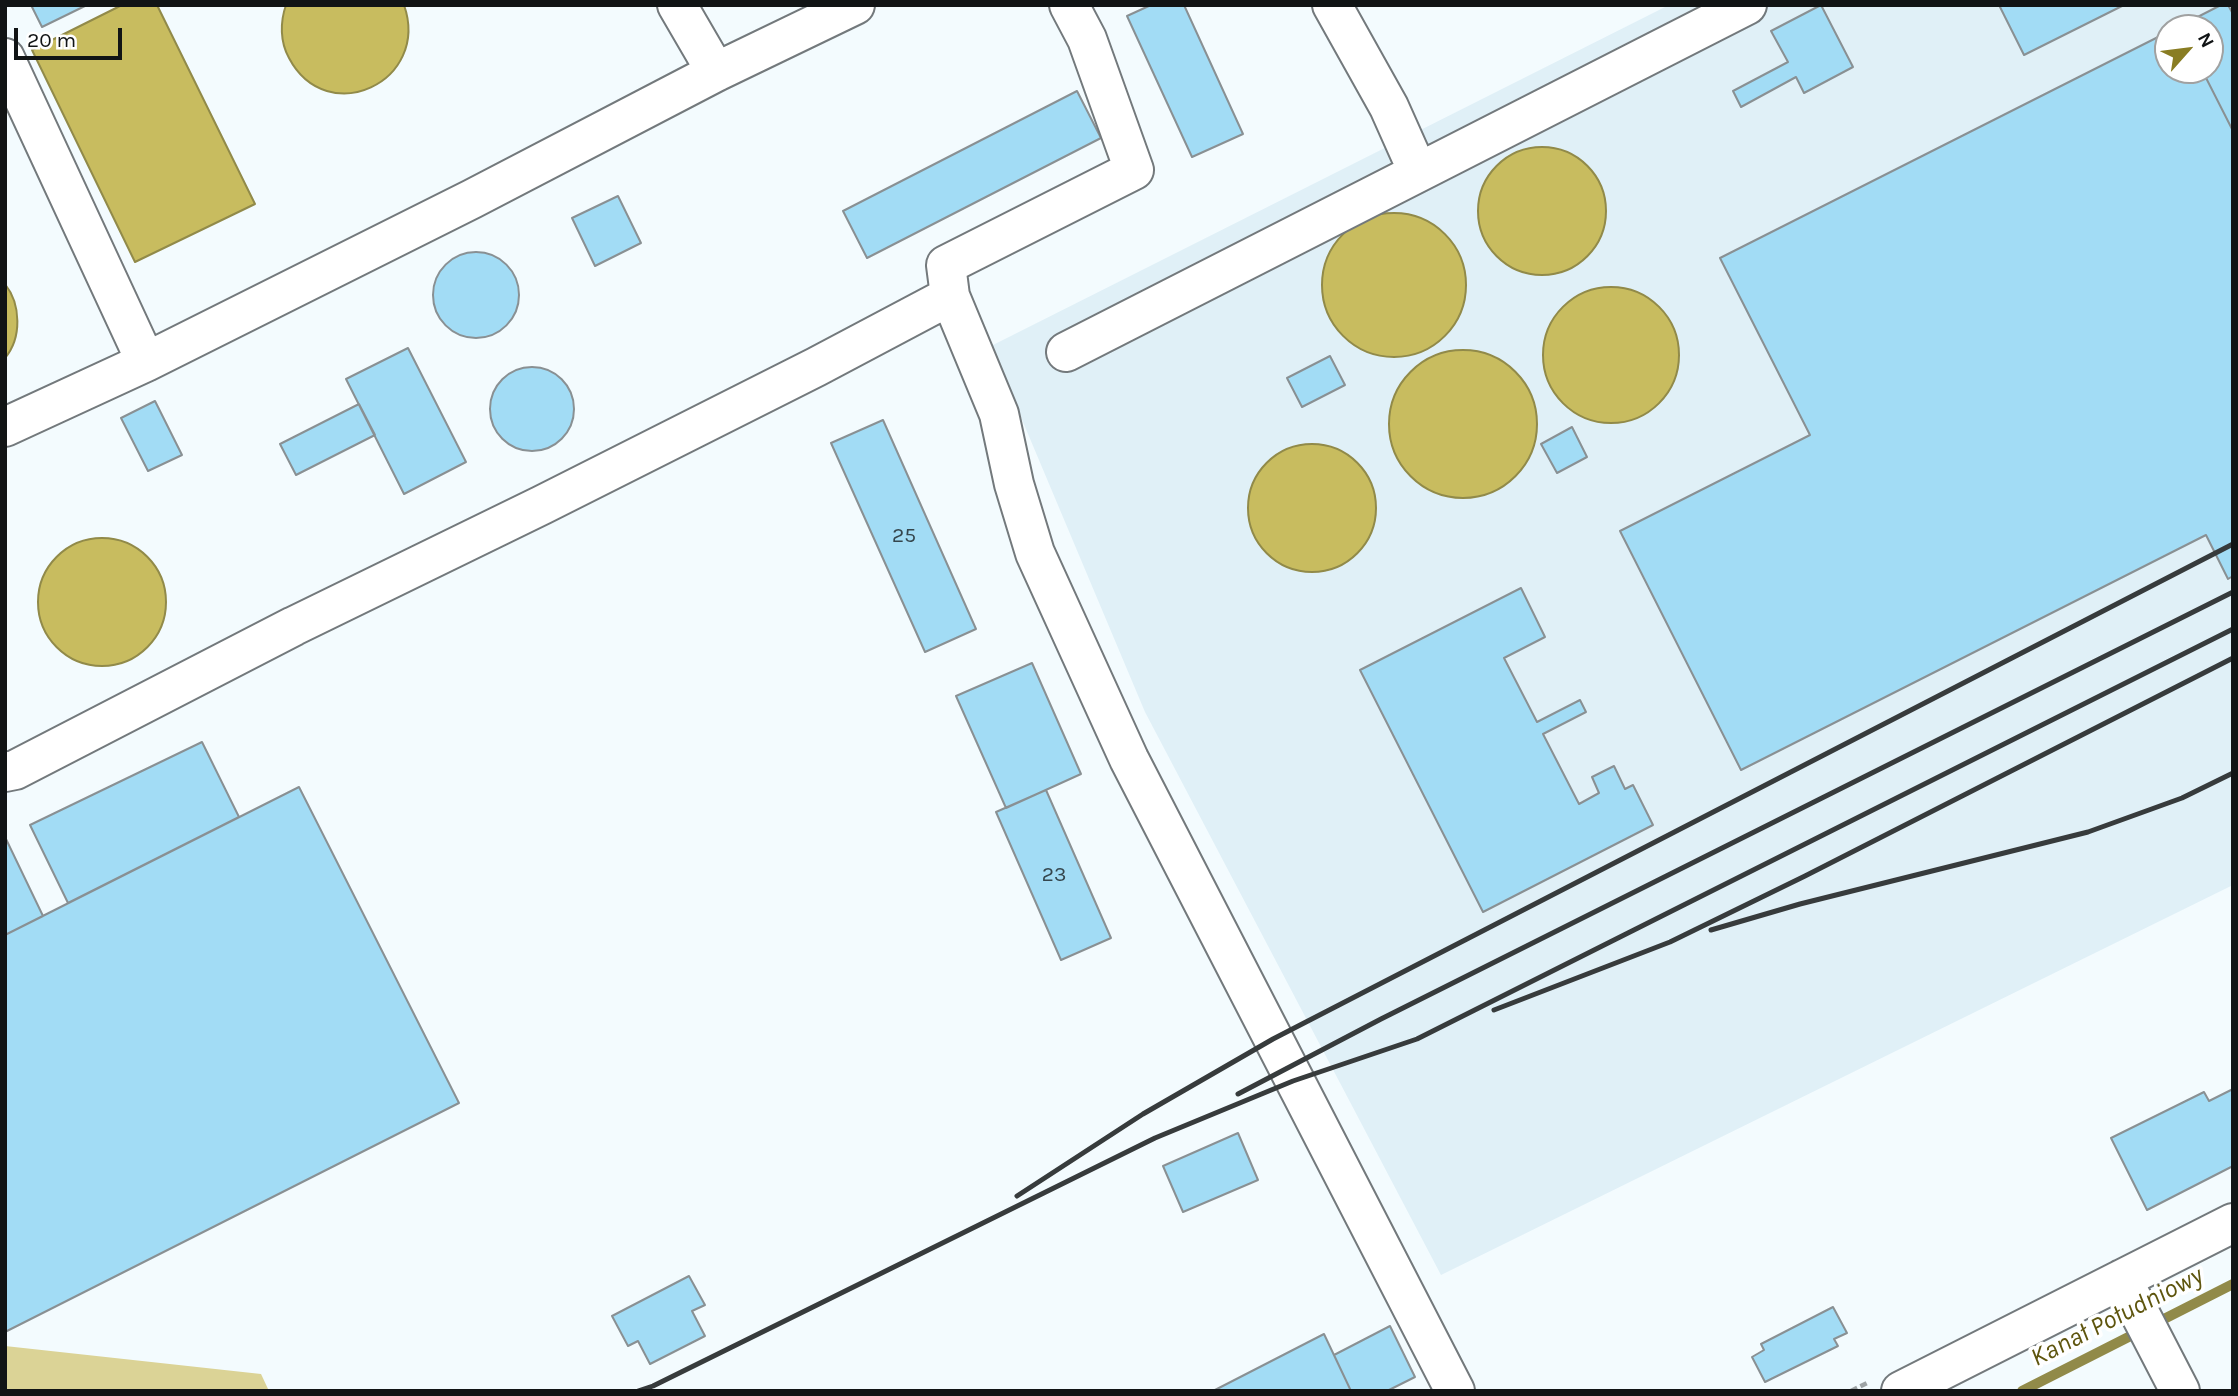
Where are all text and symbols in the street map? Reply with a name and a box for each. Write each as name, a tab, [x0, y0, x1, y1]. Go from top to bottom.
scale bar	[18, 14, 126, 58]
north arrow	[2154, 14, 2224, 84]
text: 20 m	[27, 28, 76, 52]
text: N	[2193, 29, 2219, 51]
house number: 25	[892, 523, 916, 549]
house number: 23	[1042, 862, 1066, 888]
water label: Kanał Południowy	[2026, 1260, 2208, 1374]

